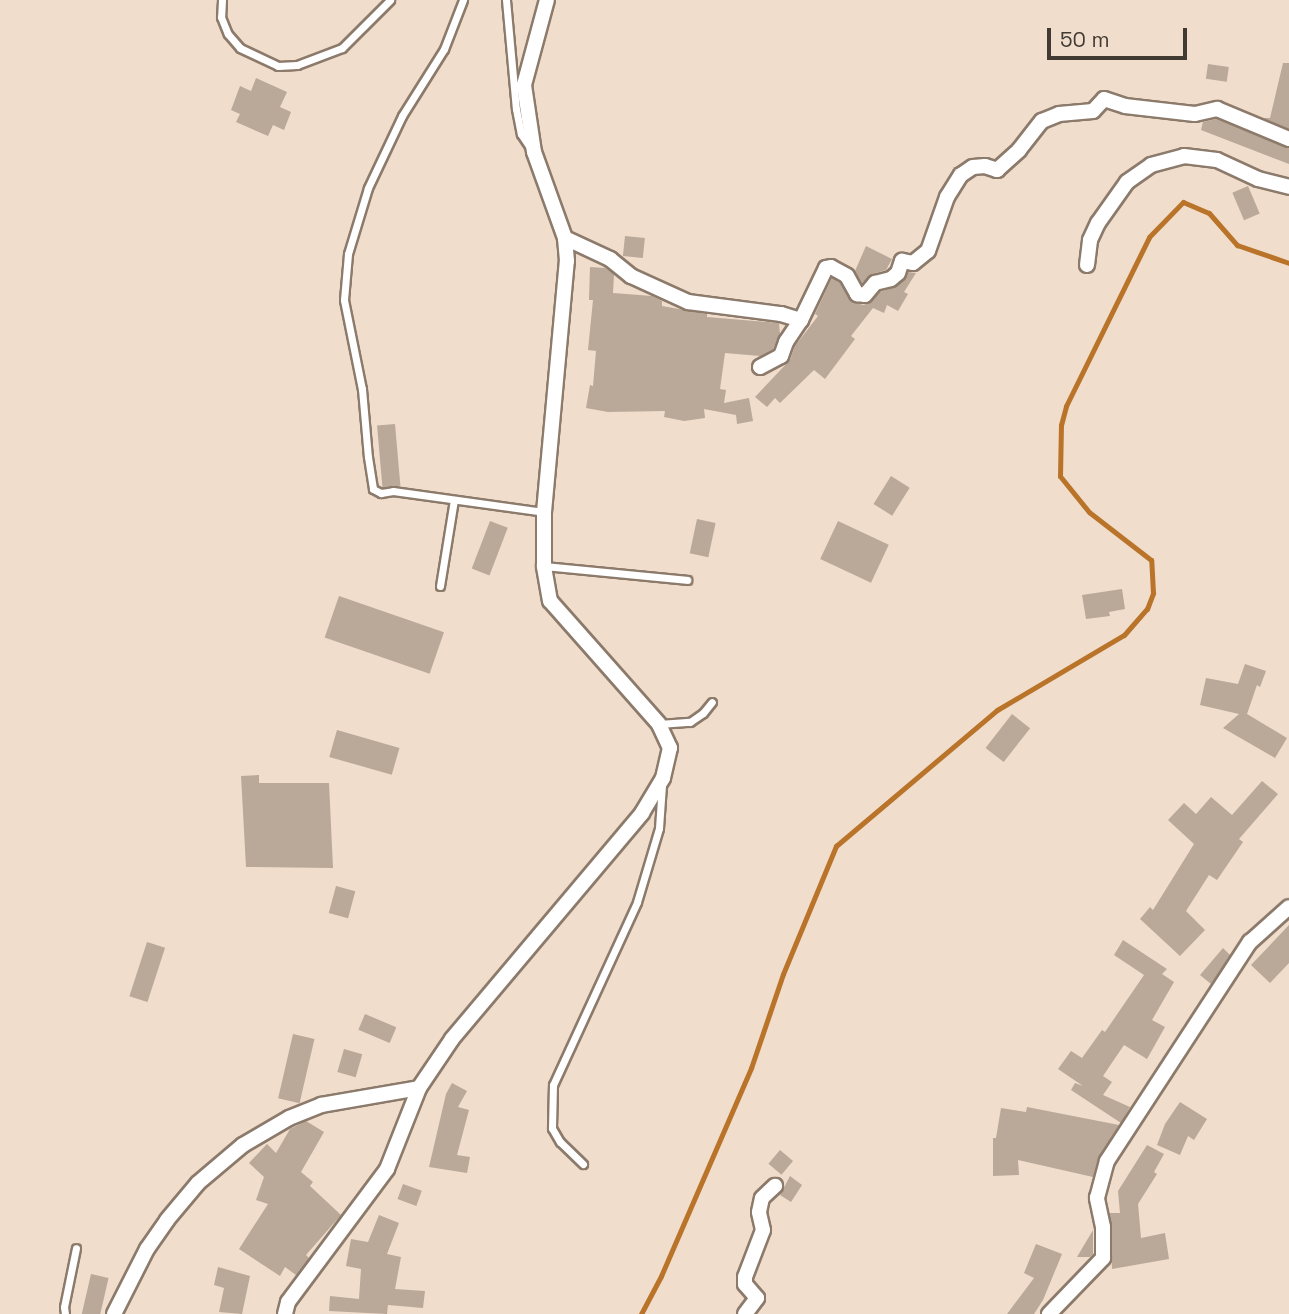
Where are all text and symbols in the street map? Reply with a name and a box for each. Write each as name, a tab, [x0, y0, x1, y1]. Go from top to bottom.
scale bar	[1051, 14, 1191, 58]
text: 50 m	[1060, 26, 1110, 53]

